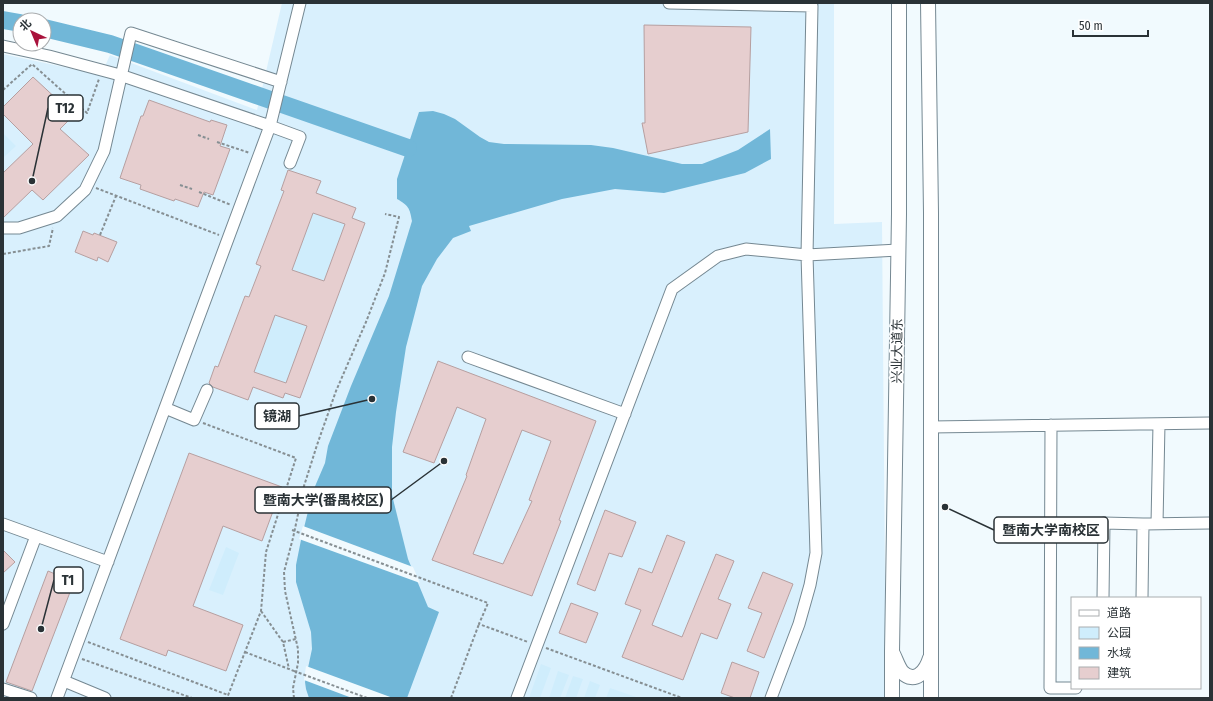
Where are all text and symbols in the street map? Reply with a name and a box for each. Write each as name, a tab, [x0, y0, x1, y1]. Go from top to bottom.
north arrow	[12, 12, 52, 52]
scale bar	[1073, 12, 1148, 38]
text: 北	[17, 17, 34, 34]
text: 50 m	[1079, 19, 1103, 33]
callout: T12	[48, 95, 83, 121]
text: T12	[55, 100, 75, 117]
street label: 兴业大道东	[889, 318, 905, 384]
callout: 镜湖	[255, 403, 299, 429]
text: 镜湖	[263, 408, 291, 425]
callout: 暨南大学(番禺校区)	[255, 487, 391, 513]
text: 暨南大学(番禺校区)	[263, 492, 383, 509]
callout: 暨南大学南校区	[994, 517, 1108, 543]
text: 暨南大学南校区	[1002, 522, 1100, 539]
callout: T1	[54, 567, 83, 593]
text: T1	[62, 572, 74, 589]
legend	[1071, 597, 1201, 689]
text: 道路	[1107, 606, 1131, 620]
text: 公园	[1107, 626, 1131, 640]
text: 水域	[1107, 646, 1131, 660]
text: 建筑	[1107, 666, 1131, 680]

